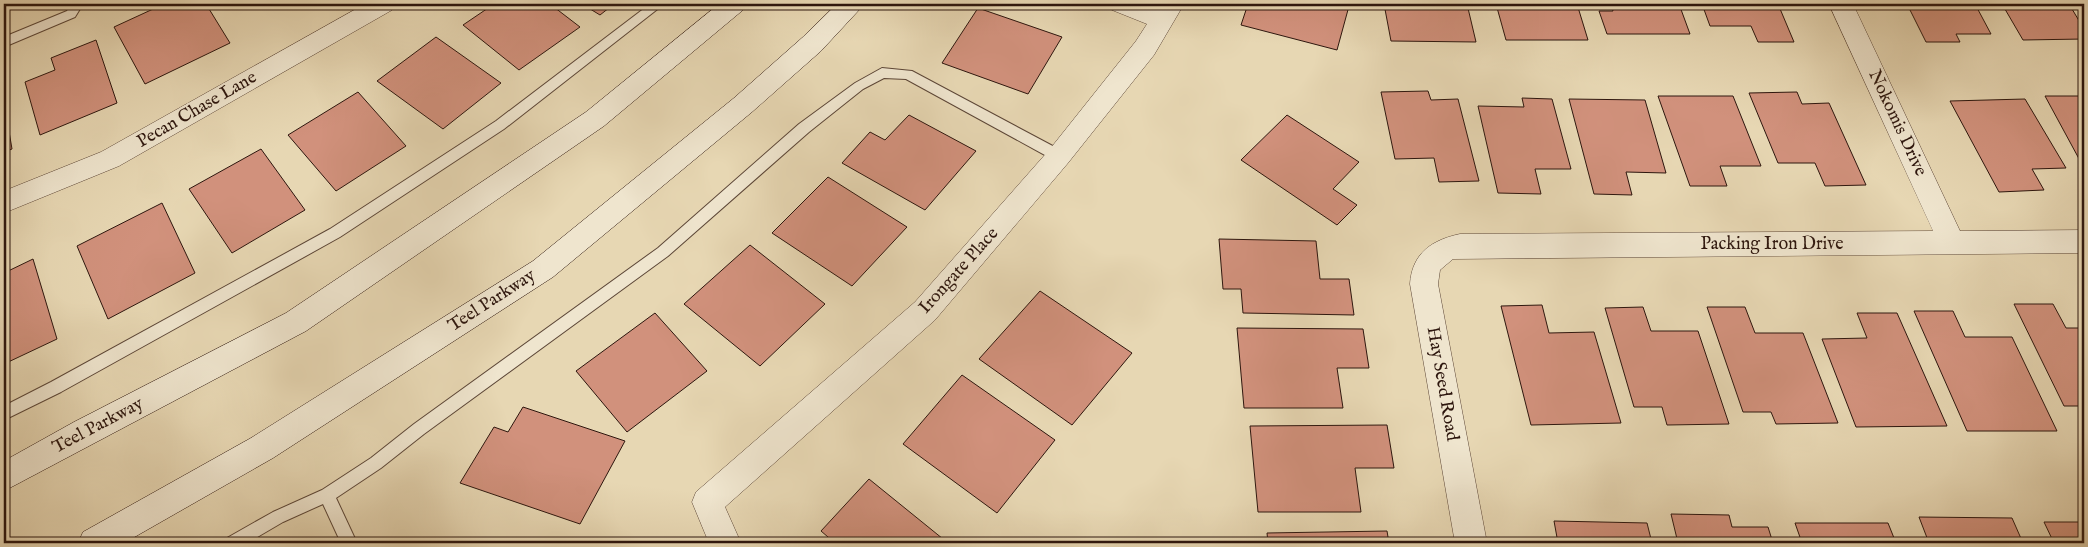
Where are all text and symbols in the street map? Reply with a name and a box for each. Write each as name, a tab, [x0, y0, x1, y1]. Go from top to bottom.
street label: Pecan Chase Lane	[133, 66, 261, 154]
street label: Nokomis Drive	[1862, 66, 1932, 180]
street label: Irongate Place	[914, 223, 1004, 319]
street label: Packing Iron Drive	[1701, 233, 1843, 256]
street label: Teel Parkway	[444, 264, 540, 338]
street label: Hay Seed Road	[1421, 325, 1463, 443]
street label: Teel Parkway	[49, 392, 147, 459]

